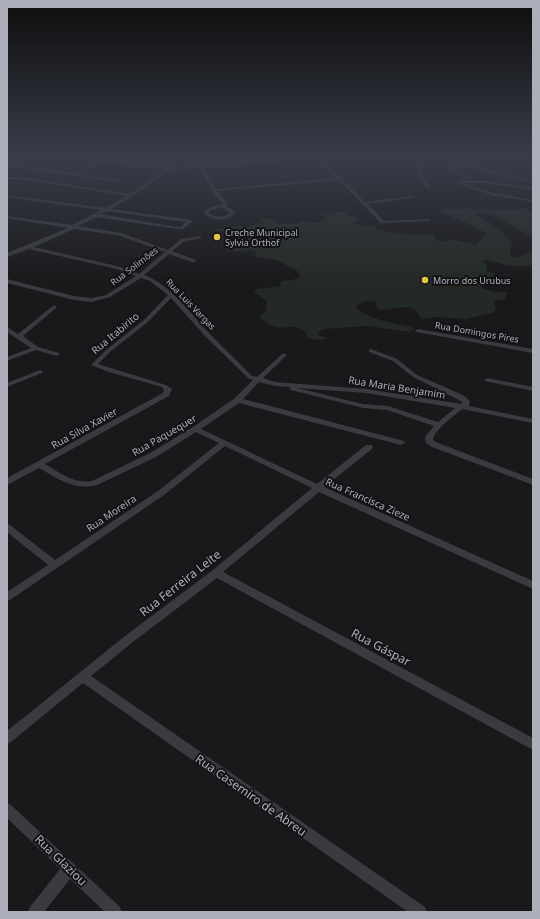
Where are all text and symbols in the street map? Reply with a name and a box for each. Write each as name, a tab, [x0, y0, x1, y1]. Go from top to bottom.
place label: Creche Municipal Sylvia Orthof	[225, 226, 298, 249]
marker: Creche Municipal Sylvia Orthof	[212, 232, 222, 242]
street label: Rua Solimões	[107, 244, 161, 288]
place label: Morro dos Urubus	[433, 274, 511, 287]
marker: Morro dos Urubus	[420, 275, 430, 285]
street label: Rua Luis Vargas	[163, 276, 219, 332]
street label: Rua Itabirito	[88, 309, 142, 357]
street label: Rua Domingos Pires	[434, 318, 520, 346]
street label: Rua Maria Benjamim	[348, 372, 446, 402]
street label: Rua Silva Xavier	[48, 404, 120, 452]
street label: Rua Paquequer	[129, 411, 199, 459]
street label: Rua Francisca Zieze	[324, 474, 413, 524]
street label: Rua Moreira	[83, 491, 139, 535]
street label: Rua Ferreira Leite	[136, 546, 224, 620]
street label: Rua Gáspar	[348, 624, 414, 670]
street label: Rua Casemiro de Abreu	[192, 750, 310, 840]
street label: Rua Glaziou	[31, 831, 91, 889]

